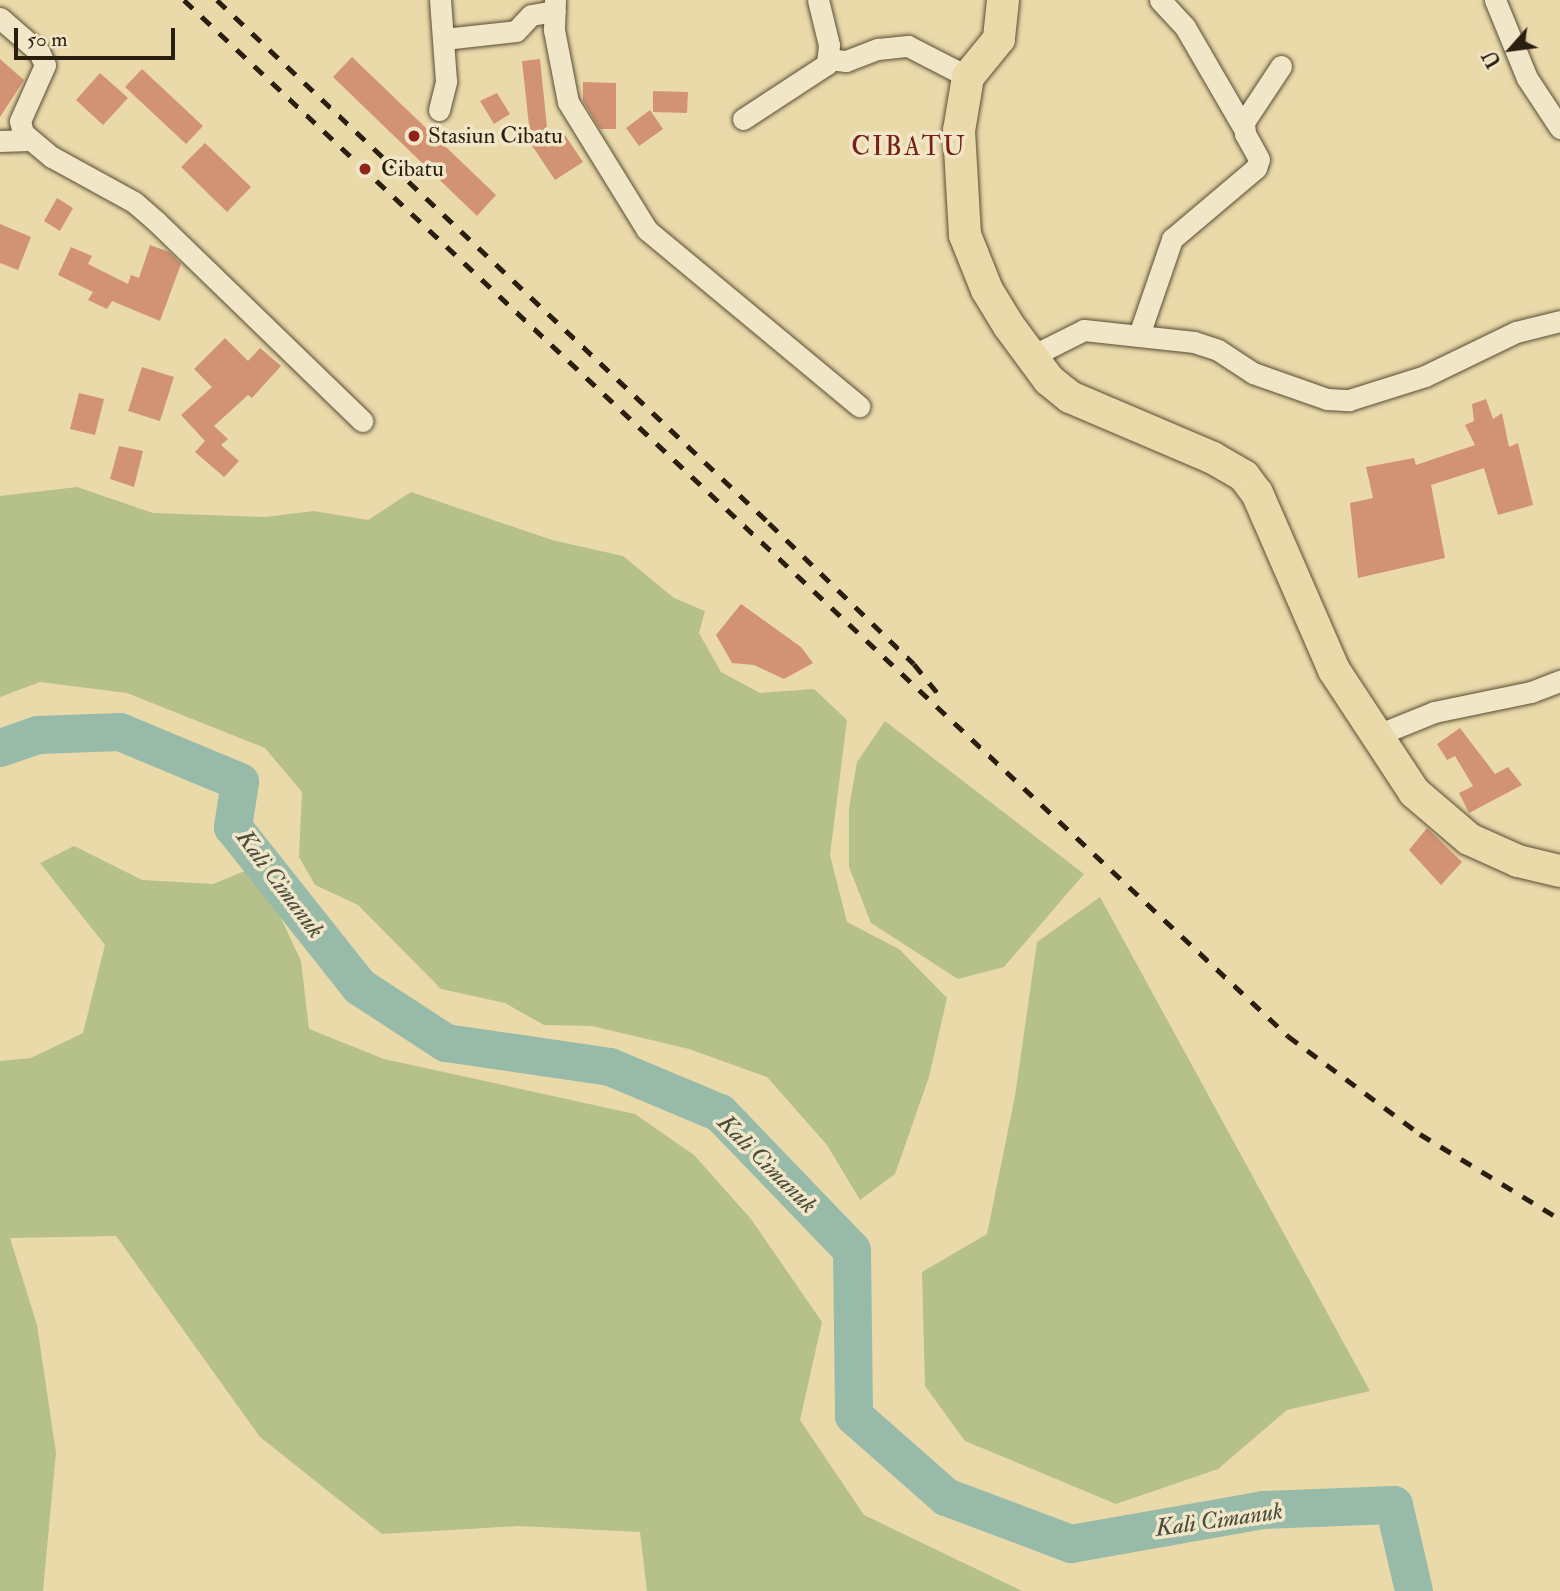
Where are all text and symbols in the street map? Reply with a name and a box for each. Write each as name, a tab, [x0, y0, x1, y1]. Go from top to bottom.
scale bar	[18, 14, 178, 58]
north arrow	[1476, 14, 1546, 84]
text: 50 m	[27, 26, 68, 53]
text: U	[1478, 46, 1507, 72]
place label: Stasiun Cibatu	[428, 122, 563, 150]
marker: Stasiun Cibatu	[406, 128, 422, 144]
district label: CIBATU	[852, 132, 966, 164]
place label: Cibatu	[381, 155, 444, 183]
marker: Cibatu	[355, 159, 375, 179]
water label: Kali Cimanuk	[230, 824, 330, 944]
water label: Kali Cimanuk	[711, 1108, 823, 1220]
water label: Kali Cimanuk	[1153, 1497, 1285, 1543]

